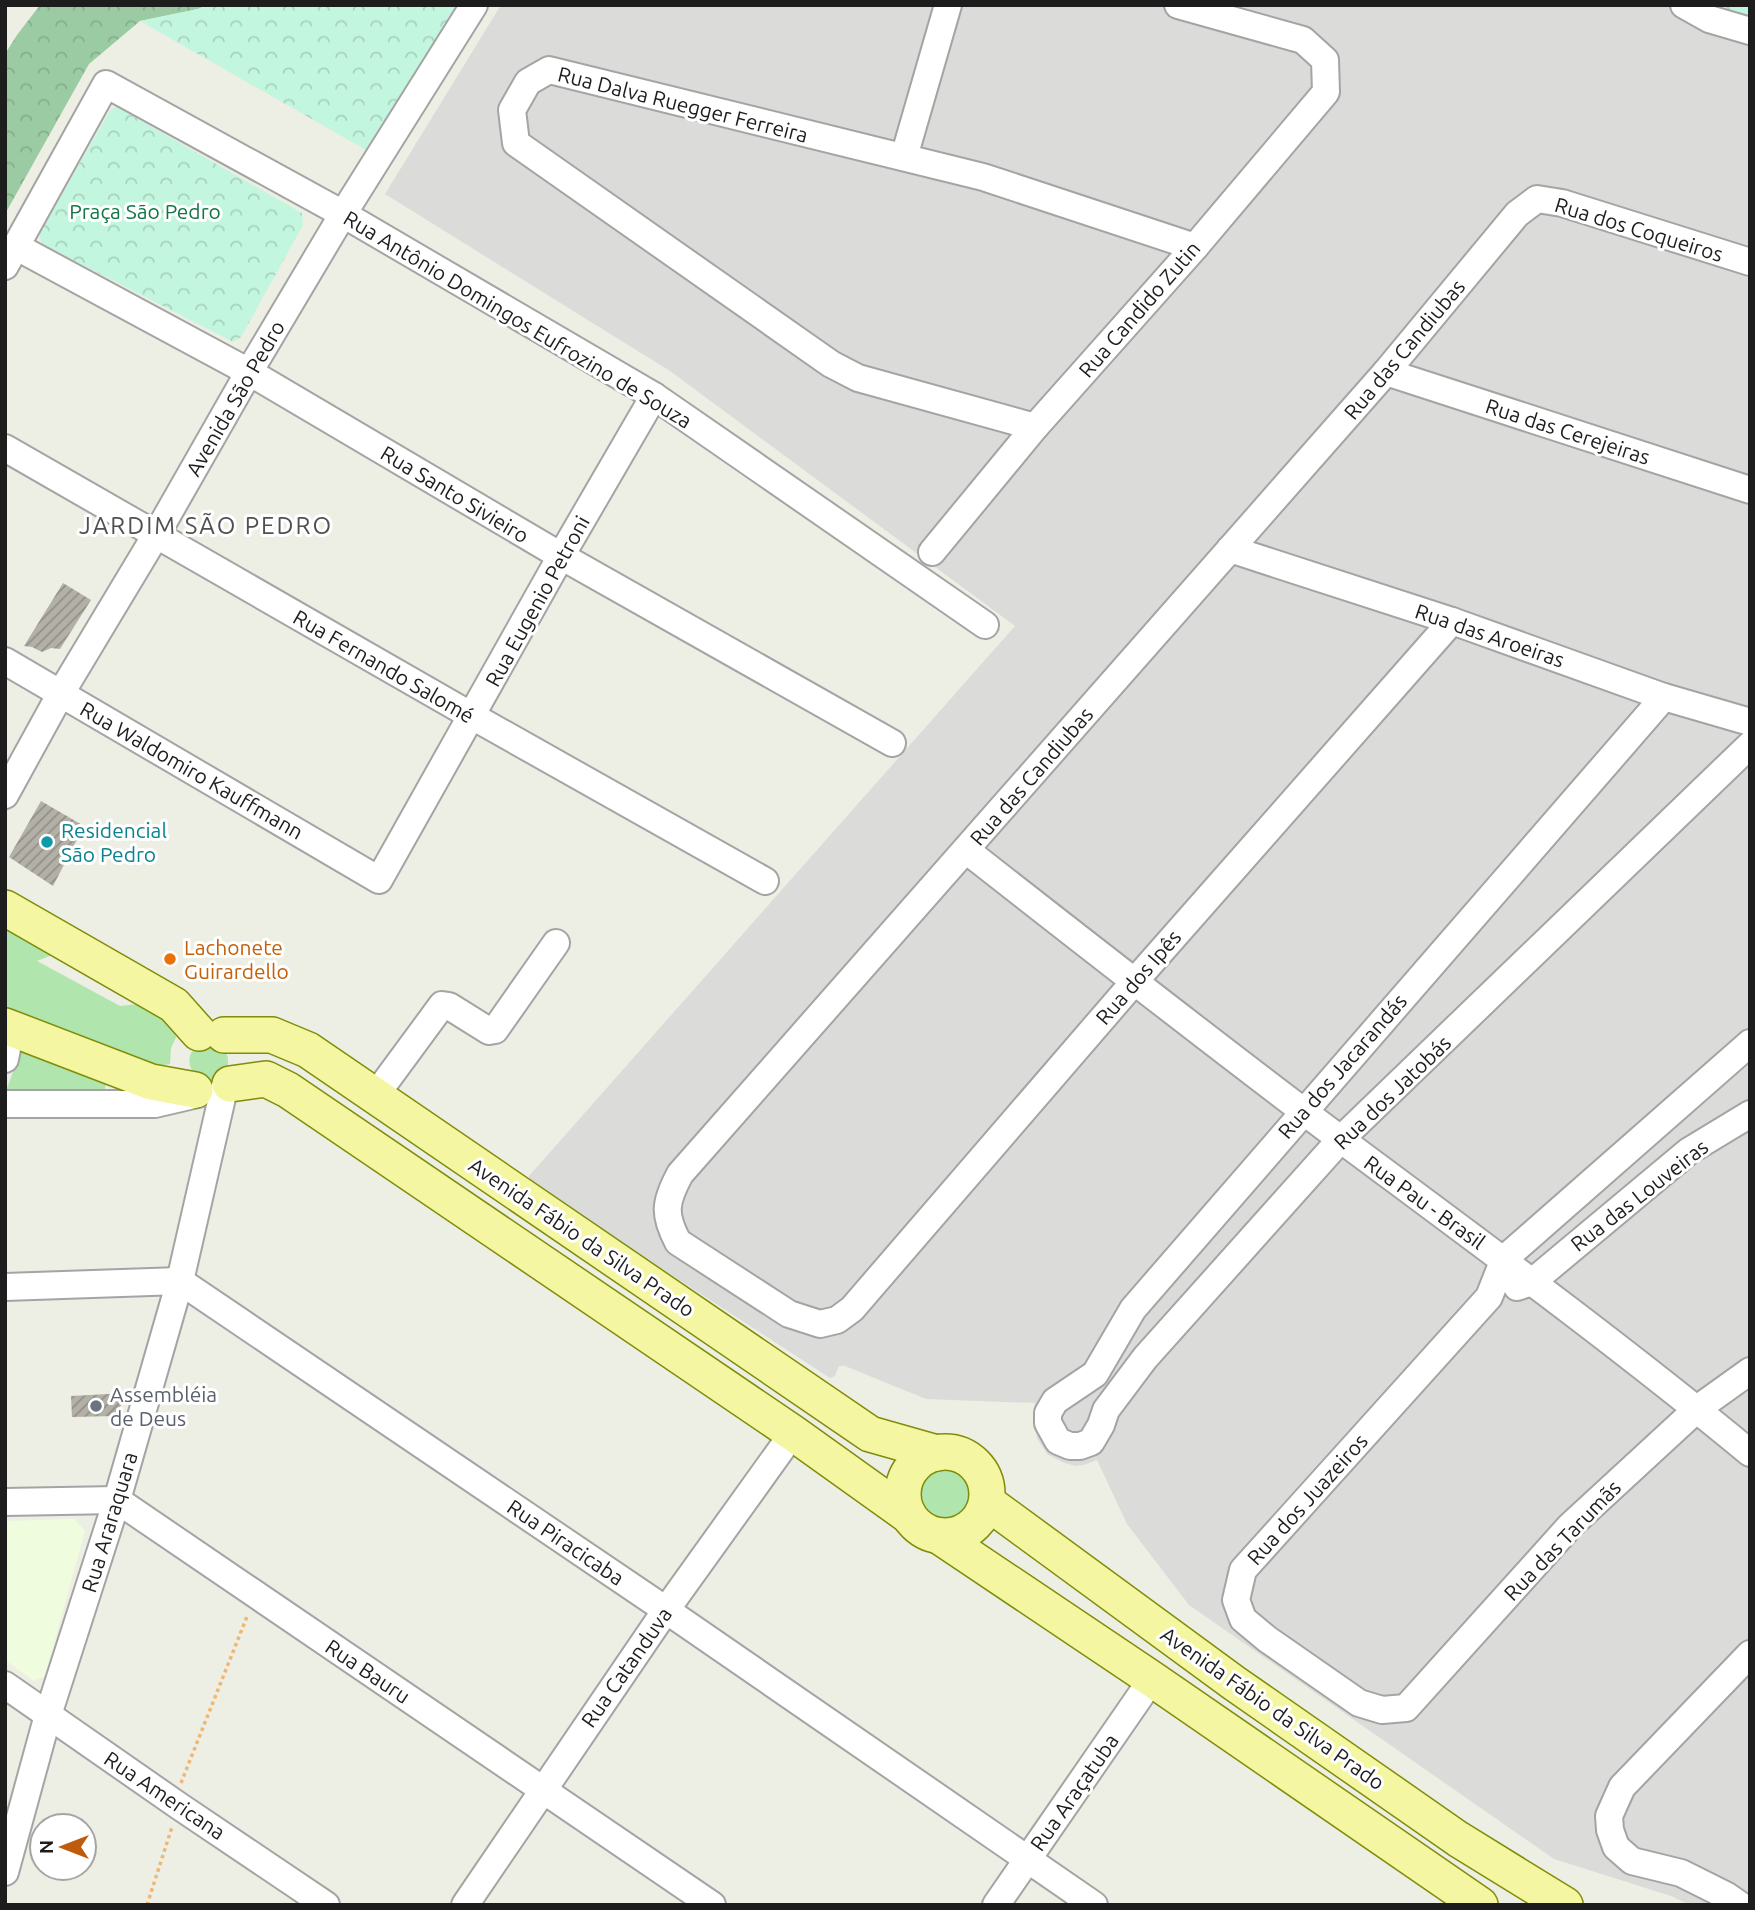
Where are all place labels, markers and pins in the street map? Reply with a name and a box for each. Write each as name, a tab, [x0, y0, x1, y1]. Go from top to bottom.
place label: Residencial São Pedro	[61, 818, 167, 866]
marker: Residencial São Pedro	[39, 834, 55, 850]
place label: Lachonete Guirardello	[184, 935, 289, 983]
marker: Lachonete Guirardello	[162, 951, 178, 967]
place label: Assembléia de Deus	[110, 1382, 217, 1430]
marker: Assembléia de Deus	[88, 1398, 104, 1414]

